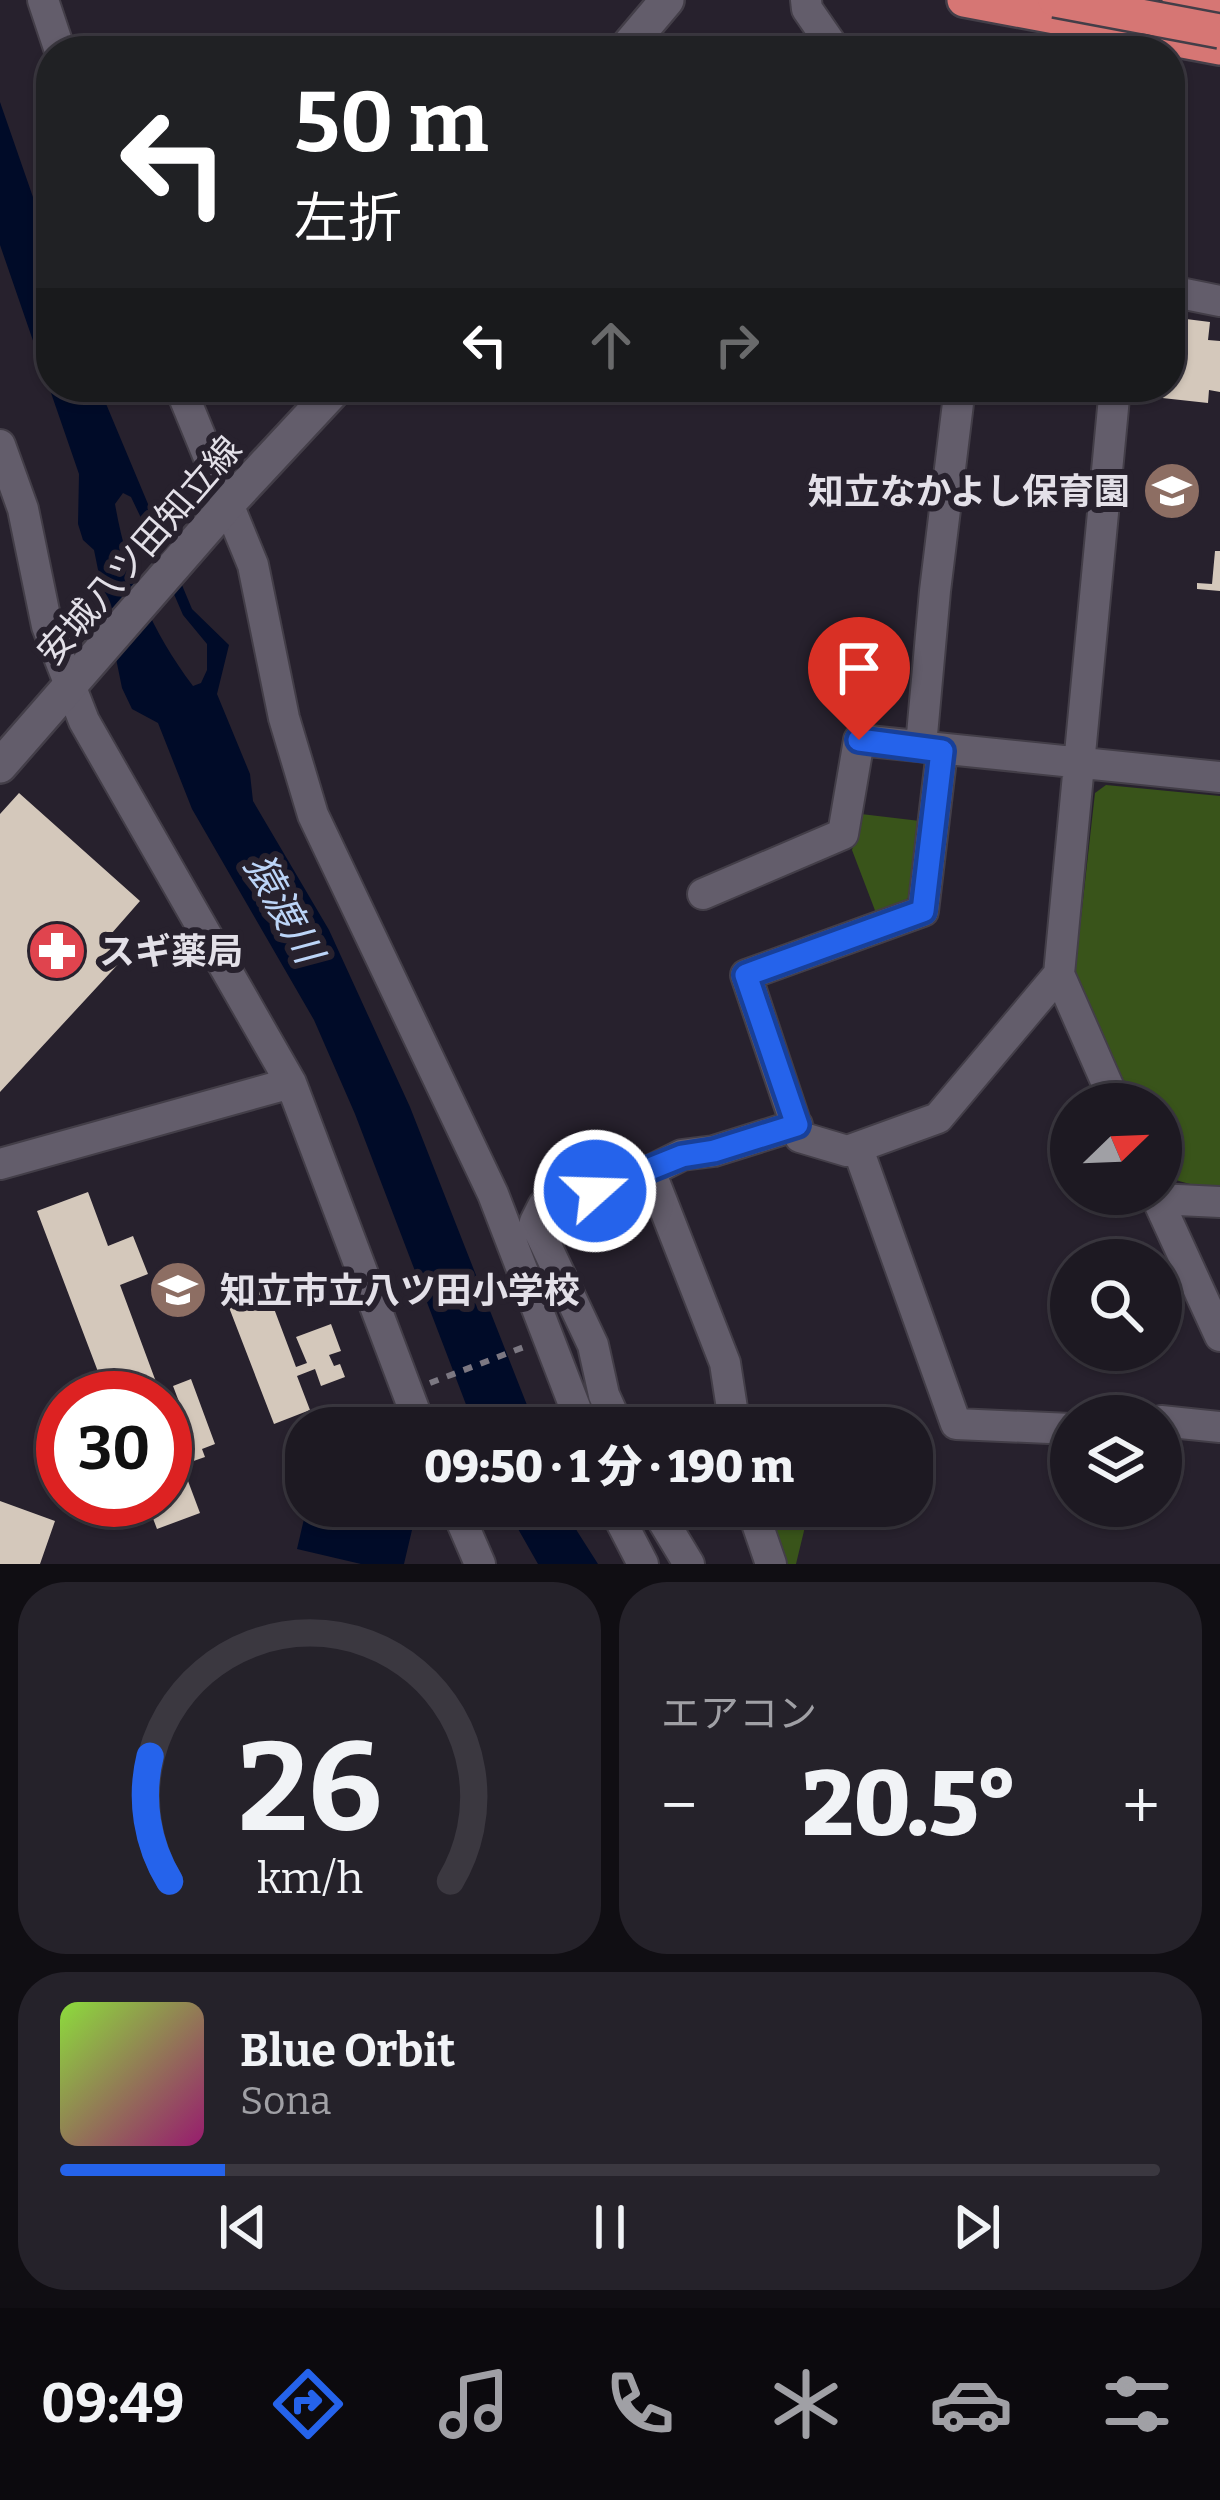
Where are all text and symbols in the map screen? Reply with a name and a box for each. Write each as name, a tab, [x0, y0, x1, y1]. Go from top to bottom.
text: 50 m	[294, 72, 489, 173]
icon: left	[96, 84, 252, 240]
text: 左折	[294, 187, 402, 251]
icon: left	[452, 312, 518, 378]
icon: ahead	[578, 312, 644, 378]
icon: right	[704, 312, 770, 378]
street label: 安城八ツ田知立線	[29, 428, 251, 674]
school or university icon: 知立なかよし保育園	[1141, 460, 1203, 522]
place label: 知立なかよし保育園	[808, 470, 1130, 514]
pin	[808, 617, 910, 740]
icon: arrive	[826, 635, 892, 701]
water label: 猿渡川	[235, 846, 334, 974]
pharmacy icon: スギ薬局	[26, 920, 88, 982]
place label: スギ薬局	[99, 930, 243, 974]
north arrow	[1050, 1083, 1182, 1215]
map controls	[1050, 1083, 1182, 1527]
position arrow	[532, 1128, 658, 1254]
button: search	[1050, 1239, 1182, 1371]
school or university icon: 知立市立八ツ田小学校	[147, 1259, 209, 1321]
place label: 知立市立八ツ田小学校	[220, 1269, 580, 1313]
speed limit sign: 30	[36, 1371, 192, 1527]
button: layers	[1050, 1395, 1182, 1527]
text: 09:50 · 1 分 · 190 m	[424, 1440, 794, 1494]
text: エアコン	[661, 1691, 817, 1737]
text: 26	[237, 1713, 382, 1863]
text: 20.5°	[802, 1751, 1017, 1859]
text: −	[661, 1766, 697, 1845]
text: +	[1122, 1766, 1160, 1845]
text: km/h	[256, 1853, 363, 1904]
text: Blue Orbit	[240, 2024, 455, 2078]
text: Sona	[240, 2078, 331, 2124]
icon: previous	[210, 2194, 276, 2260]
icon: pause	[577, 2194, 643, 2260]
icon: next	[944, 2194, 1010, 2260]
icon: directions	[266, 2362, 350, 2446]
icon: music	[432, 2362, 516, 2446]
icon: phone	[598, 2362, 682, 2446]
icon: climate	[764, 2362, 848, 2446]
icon: car	[929, 2362, 1013, 2446]
icon: filters	[1095, 2362, 1179, 2446]
text: 09:49	[41, 2372, 184, 2436]

